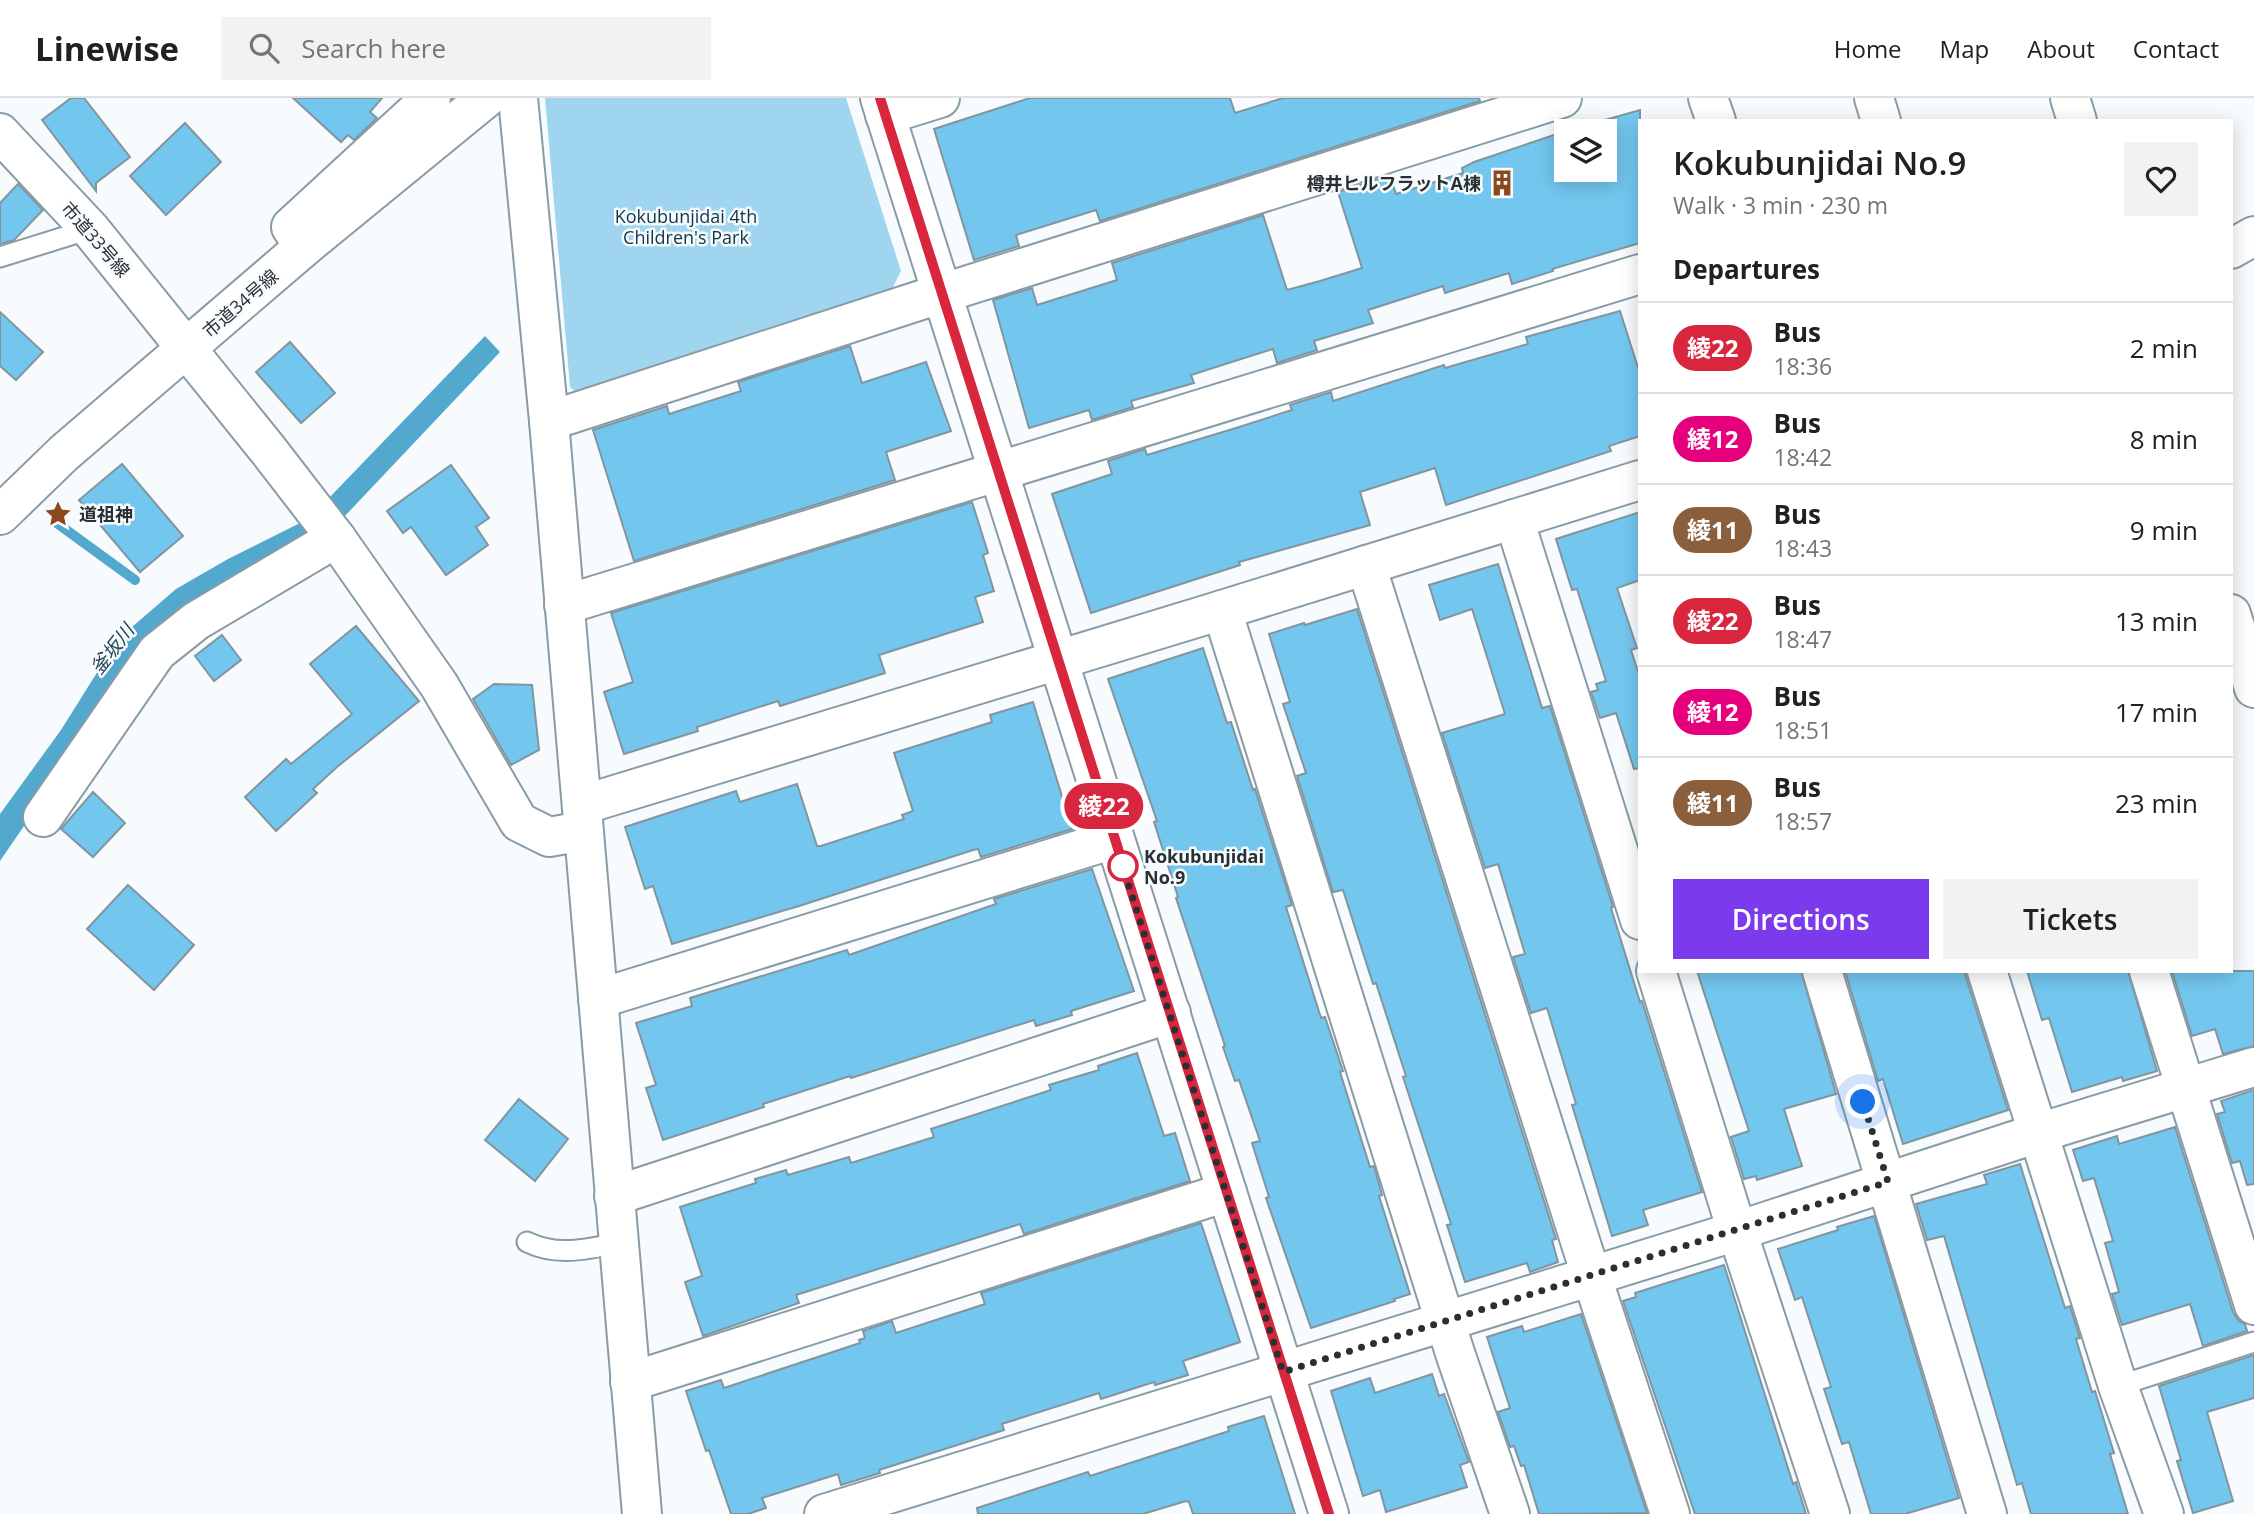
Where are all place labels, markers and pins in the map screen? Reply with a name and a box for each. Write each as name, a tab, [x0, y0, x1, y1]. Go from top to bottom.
building icon: 樽井ヒルフラットA棟	[1487, 168, 1517, 198]
place label: 樽井ヒルフラットA棟	[1307, 171, 1481, 195]
place icon: 道祖神	[43, 499, 73, 529]
place label: 道祖神	[79, 502, 133, 526]
place label: Kokubunjidai No.9	[1144, 844, 1264, 889]
marker: Kokubunjidai No.9	[1108, 851, 1138, 881]

